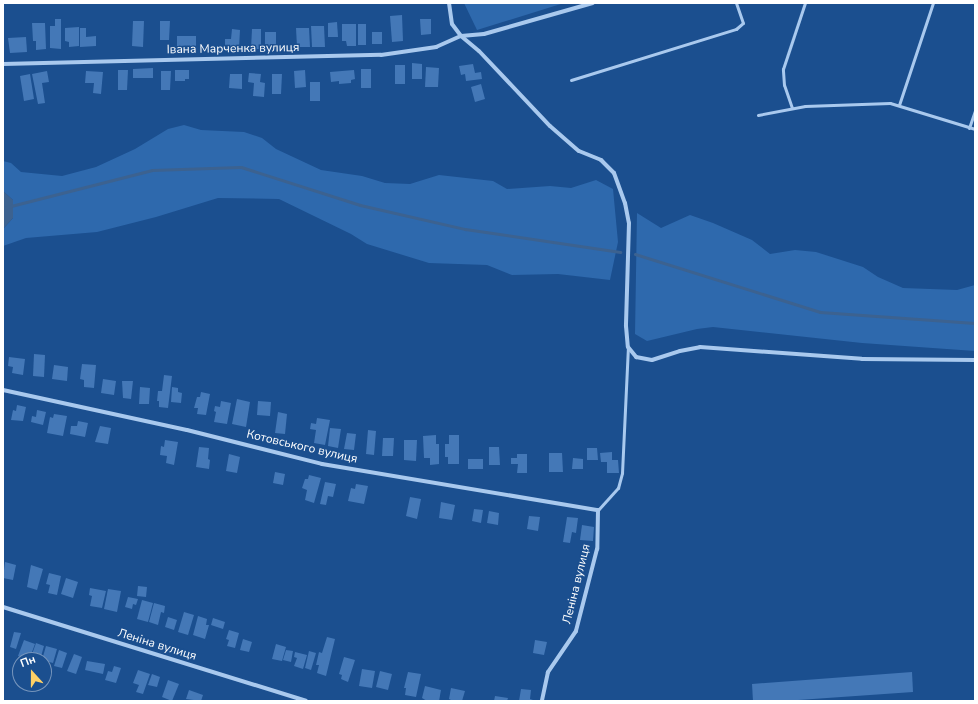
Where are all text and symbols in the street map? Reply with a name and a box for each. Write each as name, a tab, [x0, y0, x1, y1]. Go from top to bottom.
street label: Івана Марченка вулиця	[167, 41, 299, 57]
street label: Котовського вулиця	[245, 427, 359, 467]
street label: Леніна вулиця	[560, 542, 594, 626]
street label: Леніна вулиця	[116, 626, 198, 664]
north arrow	[12, 652, 52, 692]
text: Пн	[18, 652, 38, 671]

